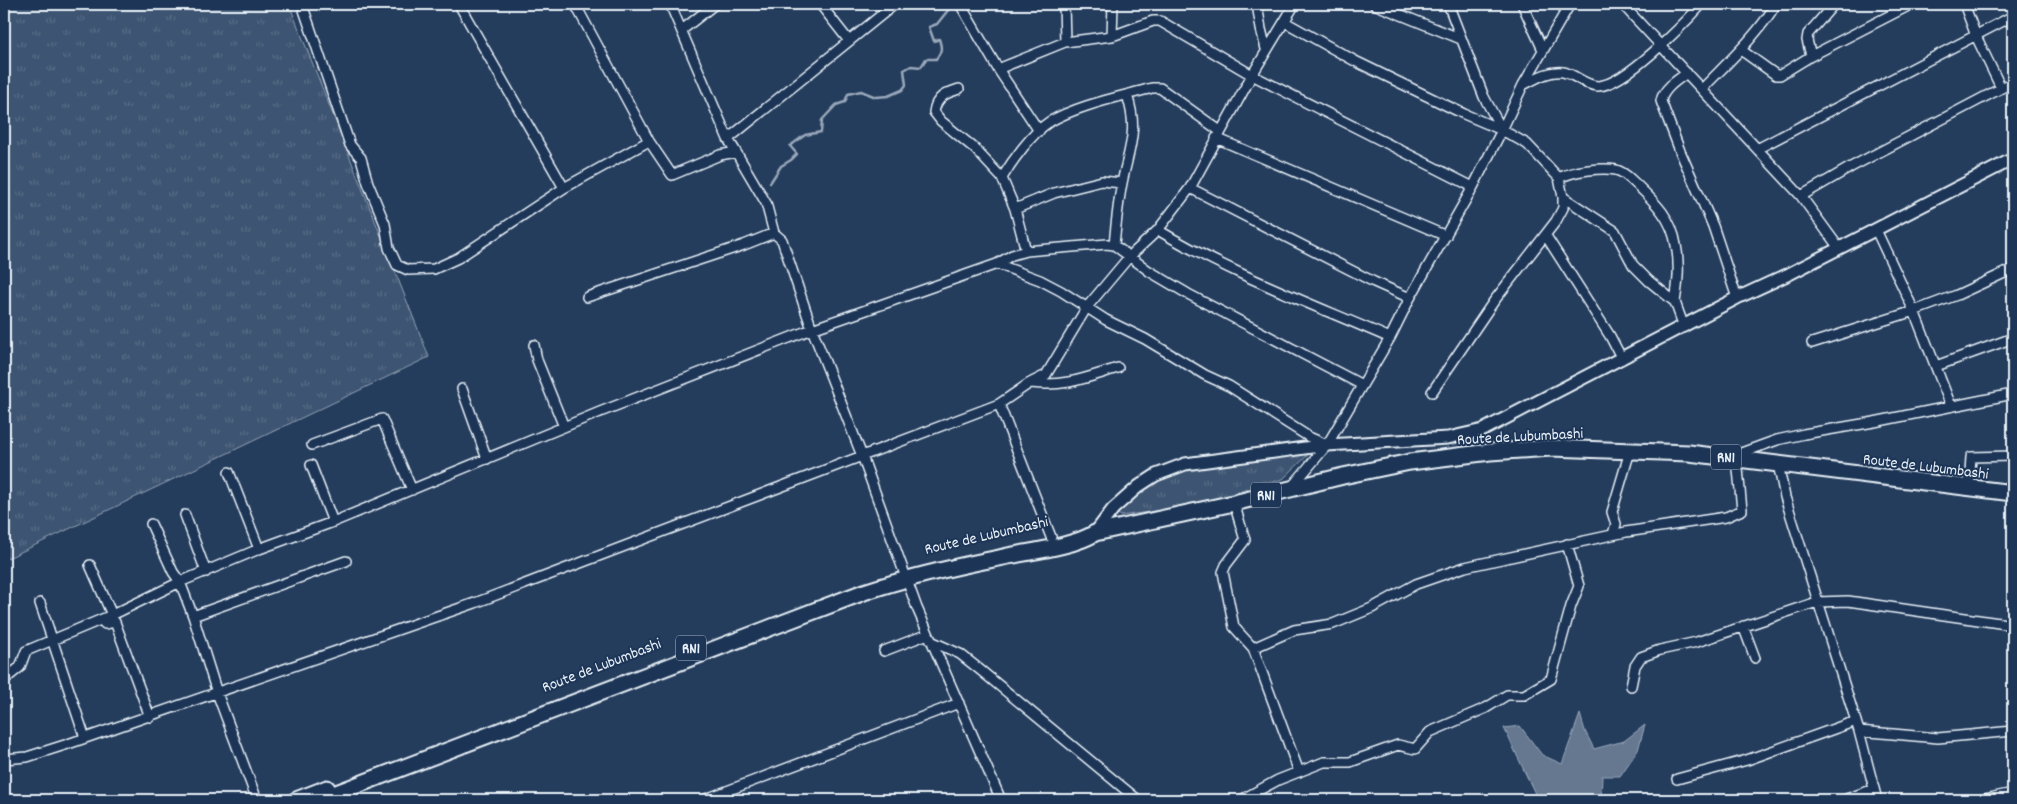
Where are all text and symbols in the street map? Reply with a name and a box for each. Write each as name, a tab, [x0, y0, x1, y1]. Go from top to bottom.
street label: Route de Lubumbashi	[1456, 423, 1584, 452]
road number: RN1	[1711, 444, 1741, 470]
street label: Route de Lubumbashi	[1862, 448, 1990, 487]
road number: RN1	[1251, 482, 1281, 508]
street label: Route de Lubumbashi	[922, 511, 1051, 562]
street label: Route de Lubumbashi	[539, 633, 665, 700]
road number: RN1	[676, 636, 706, 660]

